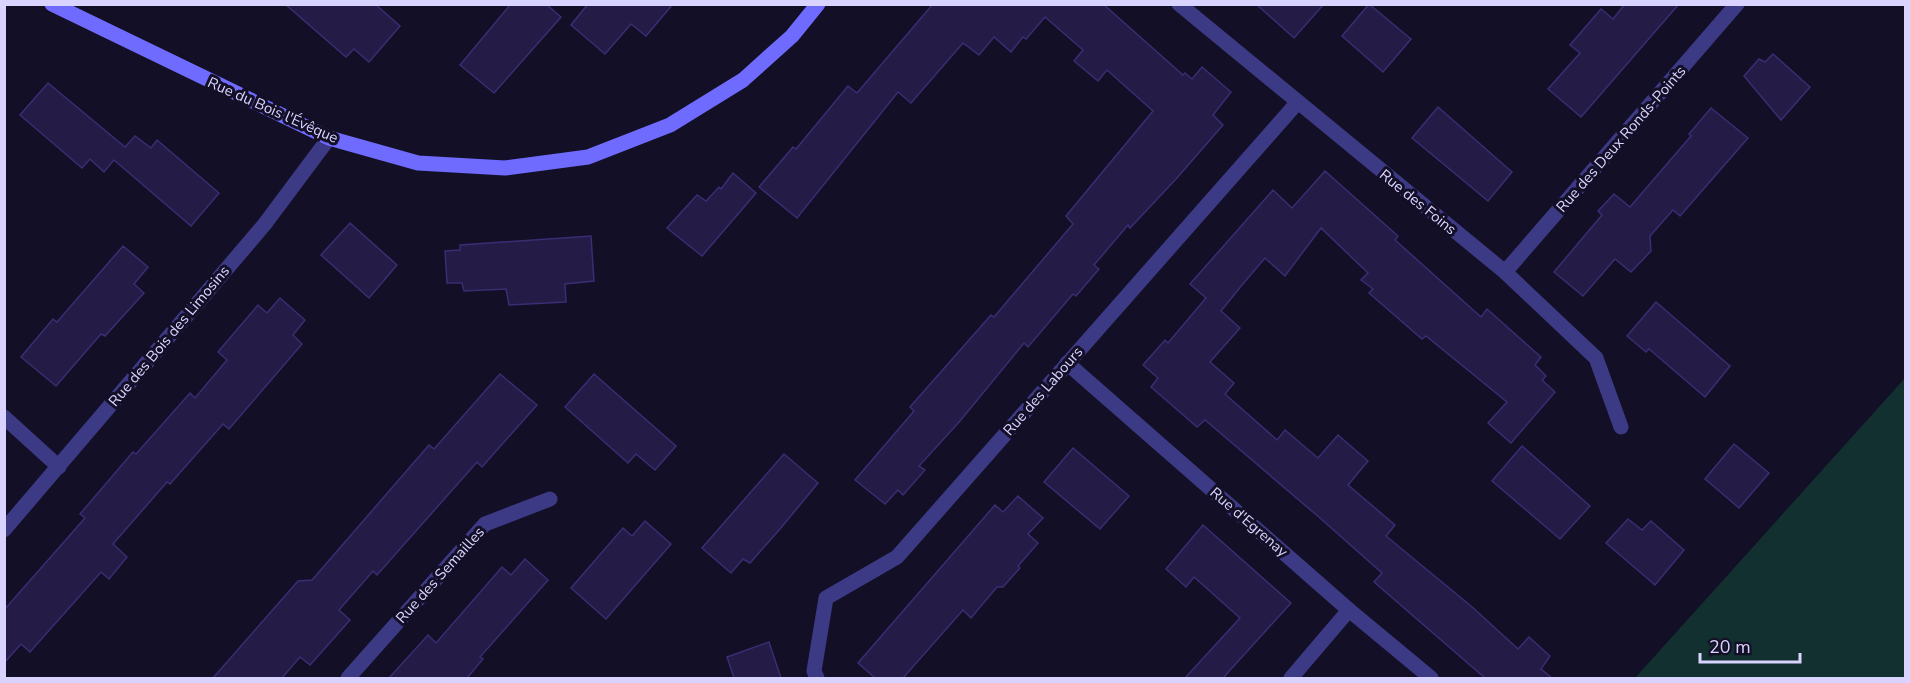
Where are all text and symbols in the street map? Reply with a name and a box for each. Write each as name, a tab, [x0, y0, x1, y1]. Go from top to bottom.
street label: Rue des Deux Ronds-Points	[1552, 61, 1690, 217]
street label: Rue du Bois l'Évêque	[205, 72, 341, 148]
street label: Rue des Foins	[1375, 165, 1461, 239]
street label: Rue des Bois des Limosins	[104, 261, 234, 411]
street label: Rue des Labours	[999, 342, 1087, 440]
street label: Rue d'Egrenay	[1206, 483, 1292, 562]
street label: Rue des Semailles	[391, 522, 489, 628]
scale bar	[1700, 626, 1800, 664]
text: 20 m	[1709, 635, 1751, 659]

